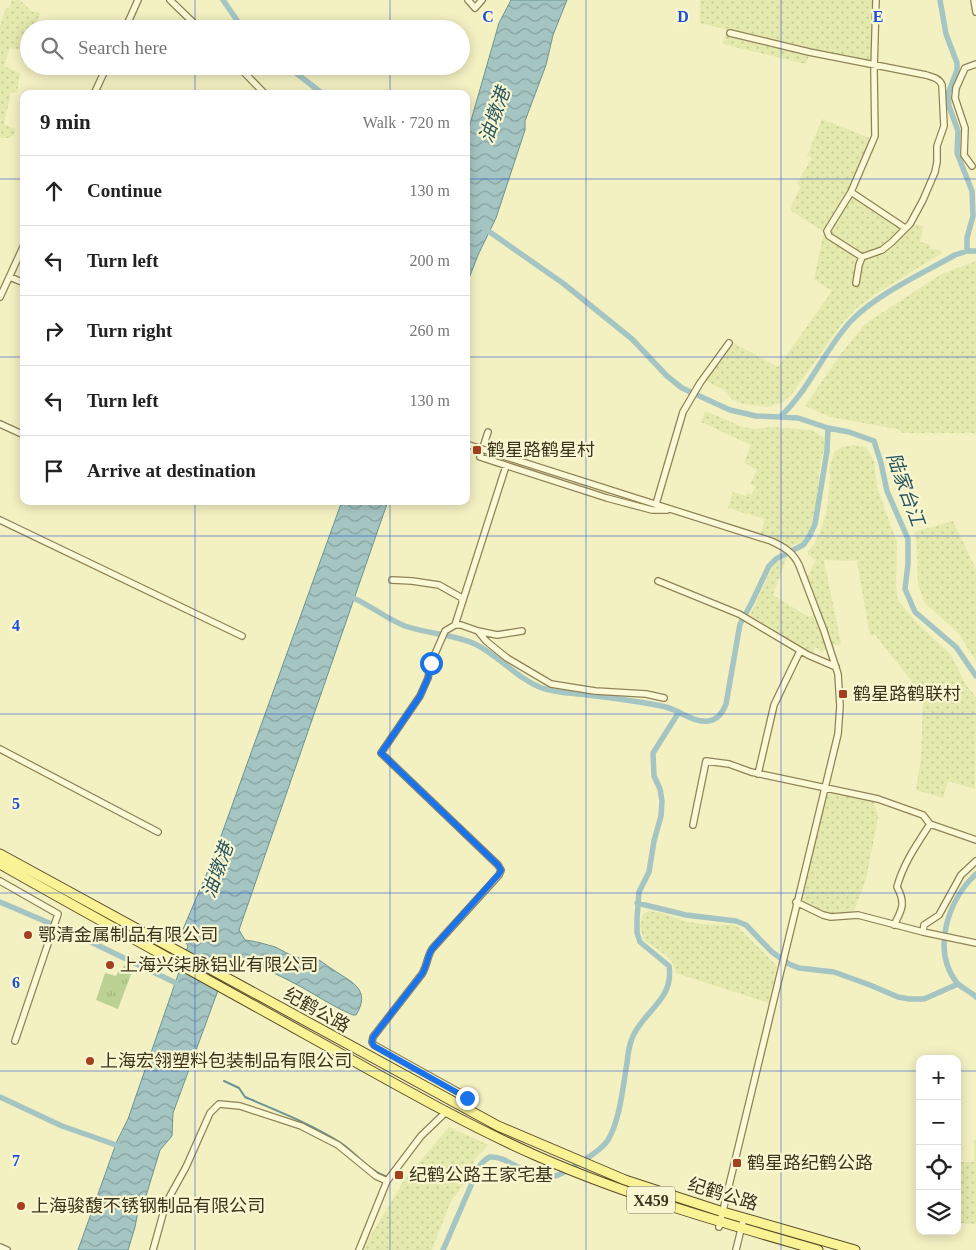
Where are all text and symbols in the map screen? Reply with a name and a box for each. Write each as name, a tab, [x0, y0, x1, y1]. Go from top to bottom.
text: C	[482, 8, 494, 25]
text: D	[677, 8, 689, 25]
text: E	[873, 8, 883, 25]
search box	[20, 20, 470, 75]
icon: search	[38, 34, 66, 62]
text: Search here	[78, 37, 167, 58]
water label: 油墩港	[475, 82, 515, 146]
text: 9 min	[40, 110, 91, 134]
text: Walk · 720 m	[363, 114, 450, 131]
icon: ahead	[40, 177, 68, 205]
text: Continue	[87, 180, 162, 201]
text: 130 m	[410, 182, 450, 199]
icon: left	[40, 247, 68, 275]
text: Turn left	[87, 250, 159, 271]
text: 200 m	[410, 252, 450, 269]
icon: right	[40, 317, 68, 345]
text: Turn right	[87, 320, 172, 341]
text: 260 m	[410, 322, 450, 339]
icon: left	[40, 387, 68, 415]
text: Turn left	[87, 390, 159, 411]
text: 130 m	[410, 392, 450, 409]
place label: 鹤星路鹤星村	[487, 440, 595, 460]
marker: 鹤星路鹤星村	[471, 444, 483, 456]
water label: 陆家台江	[883, 450, 929, 530]
icon: arrive	[40, 457, 68, 485]
text: Arrive at destination	[87, 460, 256, 481]
text: 4	[12, 617, 20, 634]
route start	[420, 652, 443, 675]
place label: 鹤星路鹤联村	[853, 684, 961, 704]
marker: 鹤星路鹤联村	[837, 688, 849, 700]
text: 5	[12, 795, 20, 812]
water label: 油墩港	[198, 837, 238, 901]
place label: 鄂清金属制品有限公司	[38, 925, 218, 945]
marker: 鄂清金属制品有限公司	[22, 929, 34, 941]
place label: 上海兴柒脉铝业有限公司	[120, 955, 318, 975]
marker: 上海兴柒脉铝业有限公司	[104, 959, 116, 971]
text: 6	[12, 974, 20, 991]
street label: 纪鹤公路	[281, 984, 353, 1036]
place label: 上海宏翎塑料包装制品有限公司	[100, 1051, 352, 1071]
marker: 上海宏翎塑料包装制品有限公司	[84, 1055, 96, 1067]
map controls	[916, 1055, 961, 1235]
button: +	[916, 1055, 961, 1100]
route end	[456, 1087, 479, 1110]
button: −	[916, 1100, 961, 1145]
button: locate	[916, 1145, 961, 1190]
text: 7	[12, 1152, 20, 1169]
place label: 鹤星路纪鹤公路	[747, 1153, 873, 1173]
marker: 鹤星路纪鹤公路	[731, 1157, 743, 1169]
place label: 纪鹤公路王家宅基	[409, 1165, 553, 1185]
marker: 纪鹤公路王家宅基	[393, 1169, 405, 1181]
street label: 纪鹤公路	[686, 1174, 760, 1214]
road number: X459	[627, 1186, 675, 1214]
button: layers	[916, 1190, 961, 1235]
place label: 上海骏馥不锈钢制品有限公司	[31, 1196, 265, 1216]
marker: 上海骏馥不锈钢制品有限公司	[15, 1200, 27, 1212]

